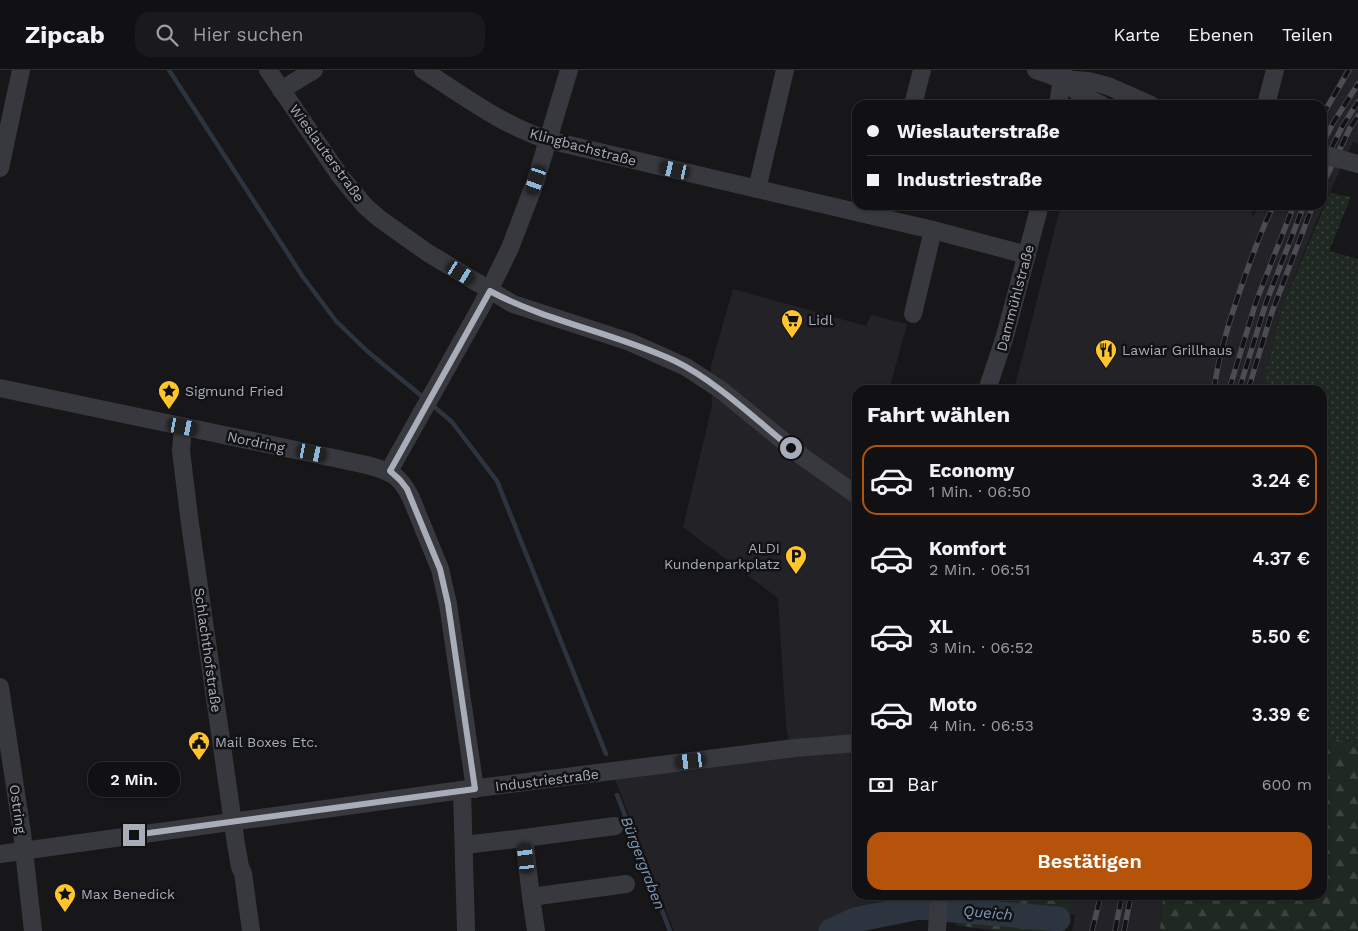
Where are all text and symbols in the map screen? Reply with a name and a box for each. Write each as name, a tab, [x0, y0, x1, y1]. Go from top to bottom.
search box	[135, 12, 485, 57]
text: Zipcab	[25, 21, 105, 49]
icon: search	[153, 21, 181, 49]
text: Hier suchen	[193, 23, 303, 46]
text: Karte	[1114, 24, 1160, 45]
text: Ebenen	[1188, 24, 1254, 45]
text: Teilen	[1282, 24, 1333, 45]
street label: Wieslauterstraße	[286, 101, 368, 205]
text: Wieslauterstraße	[897, 120, 1060, 143]
street label: Klingbachstraße	[528, 125, 638, 169]
car	[658, 159, 691, 181]
car	[524, 163, 547, 197]
text: Industriestraße	[897, 168, 1042, 191]
street label: Dammühlstraße	[993, 243, 1037, 353]
car	[444, 259, 477, 287]
supermarket icon: Lidl	[780, 308, 804, 339]
place label: Lidl	[808, 312, 834, 328]
restaurant icon: Lawiar Grillhaus	[1094, 338, 1118, 369]
place label: Lawiar Grillhaus	[1122, 342, 1232, 358]
place icon: Sigmund Fried	[157, 379, 181, 410]
place label: Sigmund Fried	[185, 383, 284, 399]
text: Fahrt wählen	[867, 402, 1010, 427]
car	[166, 417, 199, 437]
street label: Nordring	[226, 428, 287, 456]
route start	[780, 437, 802, 459]
car	[295, 443, 328, 463]
icon: car	[869, 458, 914, 503]
text: Economy	[929, 459, 1014, 482]
text: 3.24 €	[1251, 469, 1310, 492]
text: 1 Min. · 06:50	[929, 482, 1031, 501]
icon: car	[869, 536, 914, 581]
text: Komfort	[929, 537, 1006, 560]
place label: ALDI Kundenparkplatz	[664, 540, 780, 572]
parking icon: ALDI Kundenparkplatz	[784, 544, 808, 575]
text: 4.37 €	[1252, 547, 1310, 570]
text: 2 Min. · 06:51	[929, 560, 1030, 579]
street label: Schlachthofstraße	[191, 587, 225, 713]
icon: car	[869, 614, 914, 659]
text: XL	[929, 615, 953, 638]
text: 5.50 €	[1251, 625, 1310, 648]
text: 3 Min. · 06:52	[929, 638, 1033, 657]
icon: car	[869, 692, 914, 737]
text: Moto	[929, 693, 977, 716]
text: 3.39 €	[1251, 703, 1310, 726]
text: 4 Min. · 06:53	[929, 716, 1034, 735]
public building icon: Mail Boxes Etc.	[187, 730, 211, 761]
place label: Mail Boxes Etc.	[215, 734, 318, 750]
car	[675, 752, 706, 770]
callout: 2 Min.	[88, 762, 180, 798]
street label: Industriestraße	[494, 766, 600, 794]
text: 2 Min.	[110, 770, 158, 789]
icon: cash	[867, 771, 895, 799]
text: Bar	[907, 773, 938, 796]
text: 600 m	[1262, 775, 1312, 794]
street label: Ostring	[7, 783, 29, 835]
water label: Bürgergraben	[617, 814, 669, 912]
route end	[123, 824, 145, 846]
button: Bestätigen	[867, 832, 1312, 890]
car	[516, 842, 535, 874]
place icon: Max Benedick	[53, 882, 77, 913]
place label: Max Benedick	[81, 886, 175, 902]
water label: Queich	[962, 902, 1014, 924]

